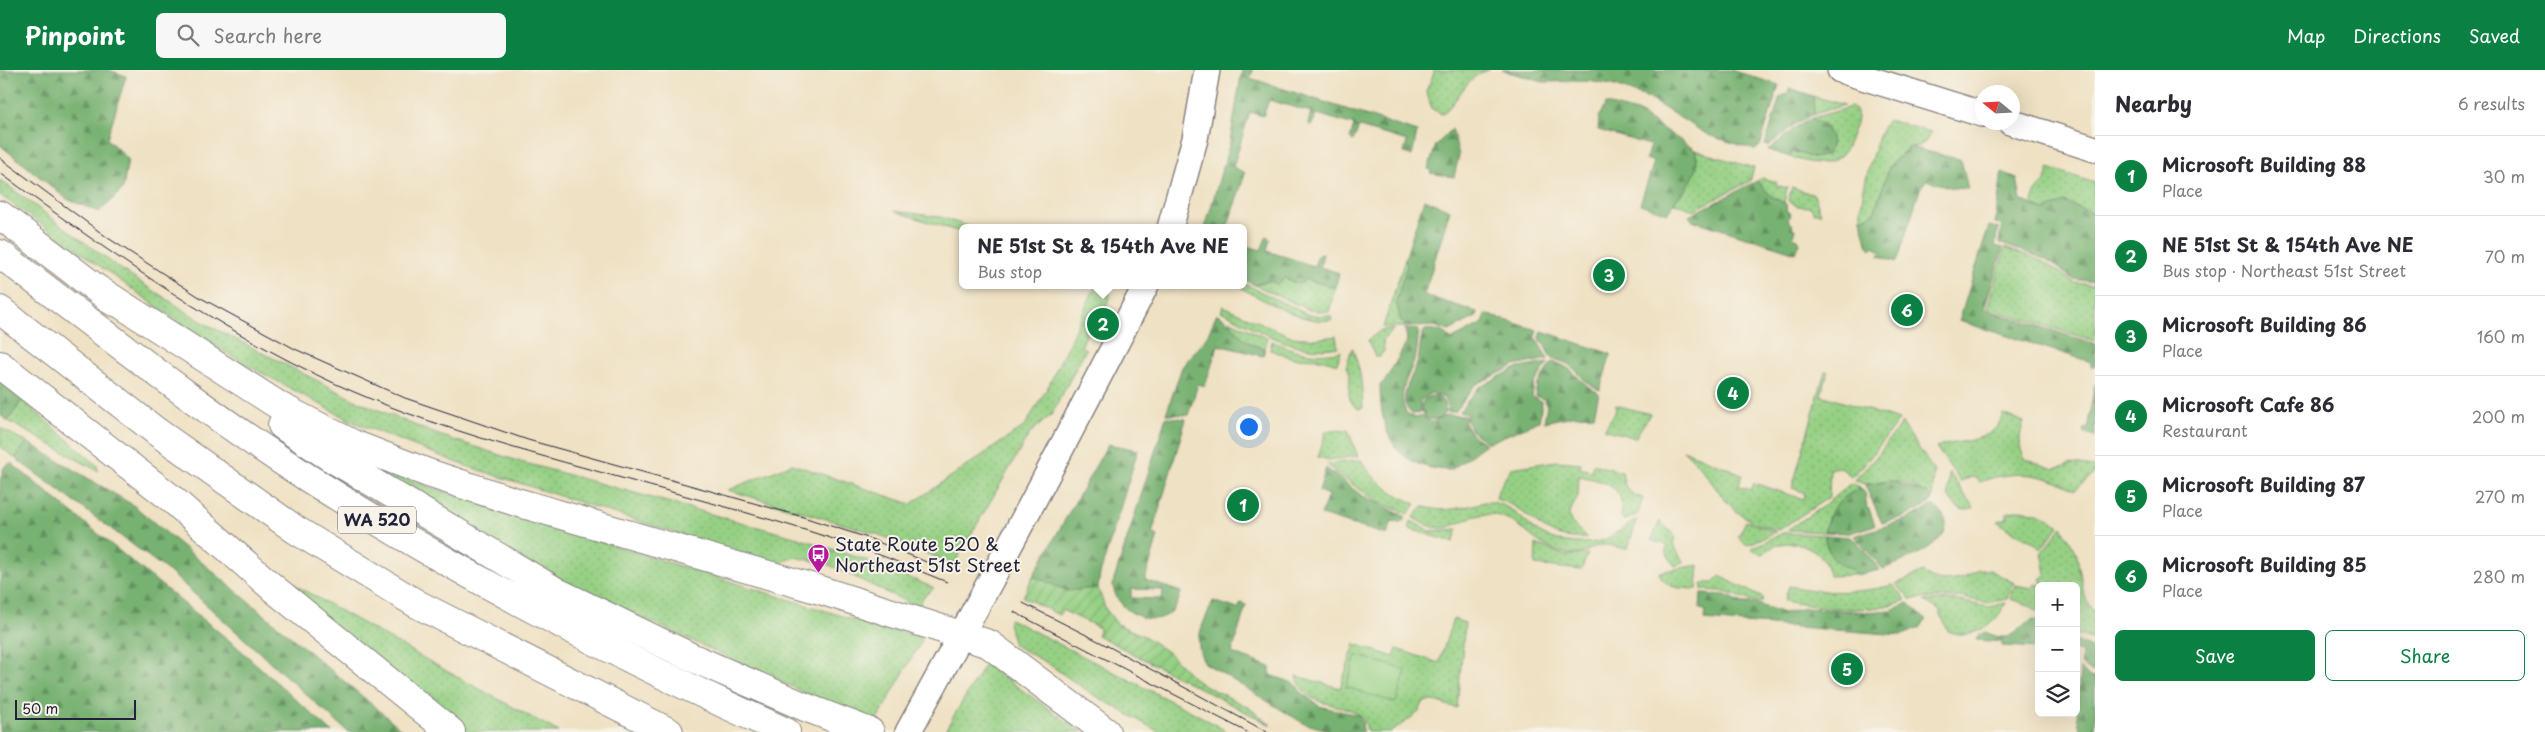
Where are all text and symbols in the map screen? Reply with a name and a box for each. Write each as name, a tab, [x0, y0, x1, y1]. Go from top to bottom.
search box	[156, 13, 506, 58]
text: Pinpoint	[25, 17, 126, 53]
icon: search	[174, 21, 202, 49]
text: Search here	[214, 21, 322, 49]
text: Map	[2287, 22, 2325, 49]
text: Directions	[2353, 22, 2441, 49]
text: Saved	[2469, 22, 2520, 49]
north arrow	[1975, 85, 2020, 130]
text: Nearby	[2115, 87, 2192, 119]
text: 6 results	[2458, 91, 2525, 115]
text: Microsoft Building 88	[2162, 150, 2366, 178]
text: 1	[2127, 164, 2135, 188]
text: 30 m	[2483, 164, 2525, 188]
text: Place	[2162, 178, 2203, 202]
popup	[959, 224, 1247, 289]
text: NE 51st St & 154th Ave NE	[2162, 230, 2414, 258]
text: NE 51st St & 154th Ave NE	[977, 231, 1229, 259]
text: 2	[2125, 244, 2137, 268]
text: 70 m	[2485, 244, 2525, 268]
pin: 3	[1593, 256, 1625, 294]
text: Bus stop · Northeast 51st Street	[2162, 258, 2406, 282]
text: Bus stop	[977, 259, 1042, 283]
pin: 6	[1891, 291, 1923, 329]
pin: 2	[1087, 305, 1119, 343]
text: Microsoft Building 86	[2162, 310, 2367, 338]
text: 3	[2126, 324, 2136, 348]
text: 160 m	[2477, 324, 2525, 348]
text: Place	[2162, 338, 2203, 362]
pin: 4	[1717, 374, 1749, 412]
text: Microsoft Cafe 86	[2162, 390, 2334, 418]
text: 4	[2126, 404, 2136, 428]
text: 200 m	[2472, 404, 2525, 428]
your location	[1236, 414, 1262, 440]
text: Restaurant	[2162, 418, 2248, 442]
text: Microsoft Building 87	[2162, 470, 2365, 498]
text: 5	[2126, 484, 2136, 508]
text: 270 m	[2475, 484, 2525, 508]
pin: 1	[1227, 486, 1259, 524]
text: Place	[2162, 498, 2203, 522]
road number: WA 520	[338, 506, 416, 534]
place label: State Route 520 & Northeast 51st Street	[835, 530, 1020, 578]
bus stop icon: State Route 520 & Northeast 51st Street	[807, 543, 831, 574]
text: Microsoft Building 85	[2162, 550, 2367, 578]
text: 6	[2125, 564, 2137, 588]
text: 280 m	[2473, 564, 2525, 588]
text: Place	[2162, 578, 2203, 602]
map controls	[2035, 582, 2080, 717]
button: +	[2035, 582, 2080, 627]
button: −	[2035, 627, 2080, 672]
button: Save	[2115, 630, 2315, 681]
button: Share	[2325, 630, 2525, 681]
pin: 5	[1831, 650, 1863, 688]
button: layers	[2035, 672, 2080, 717]
scale bar	[15, 697, 136, 720]
text: 50 m	[22, 698, 58, 719]

